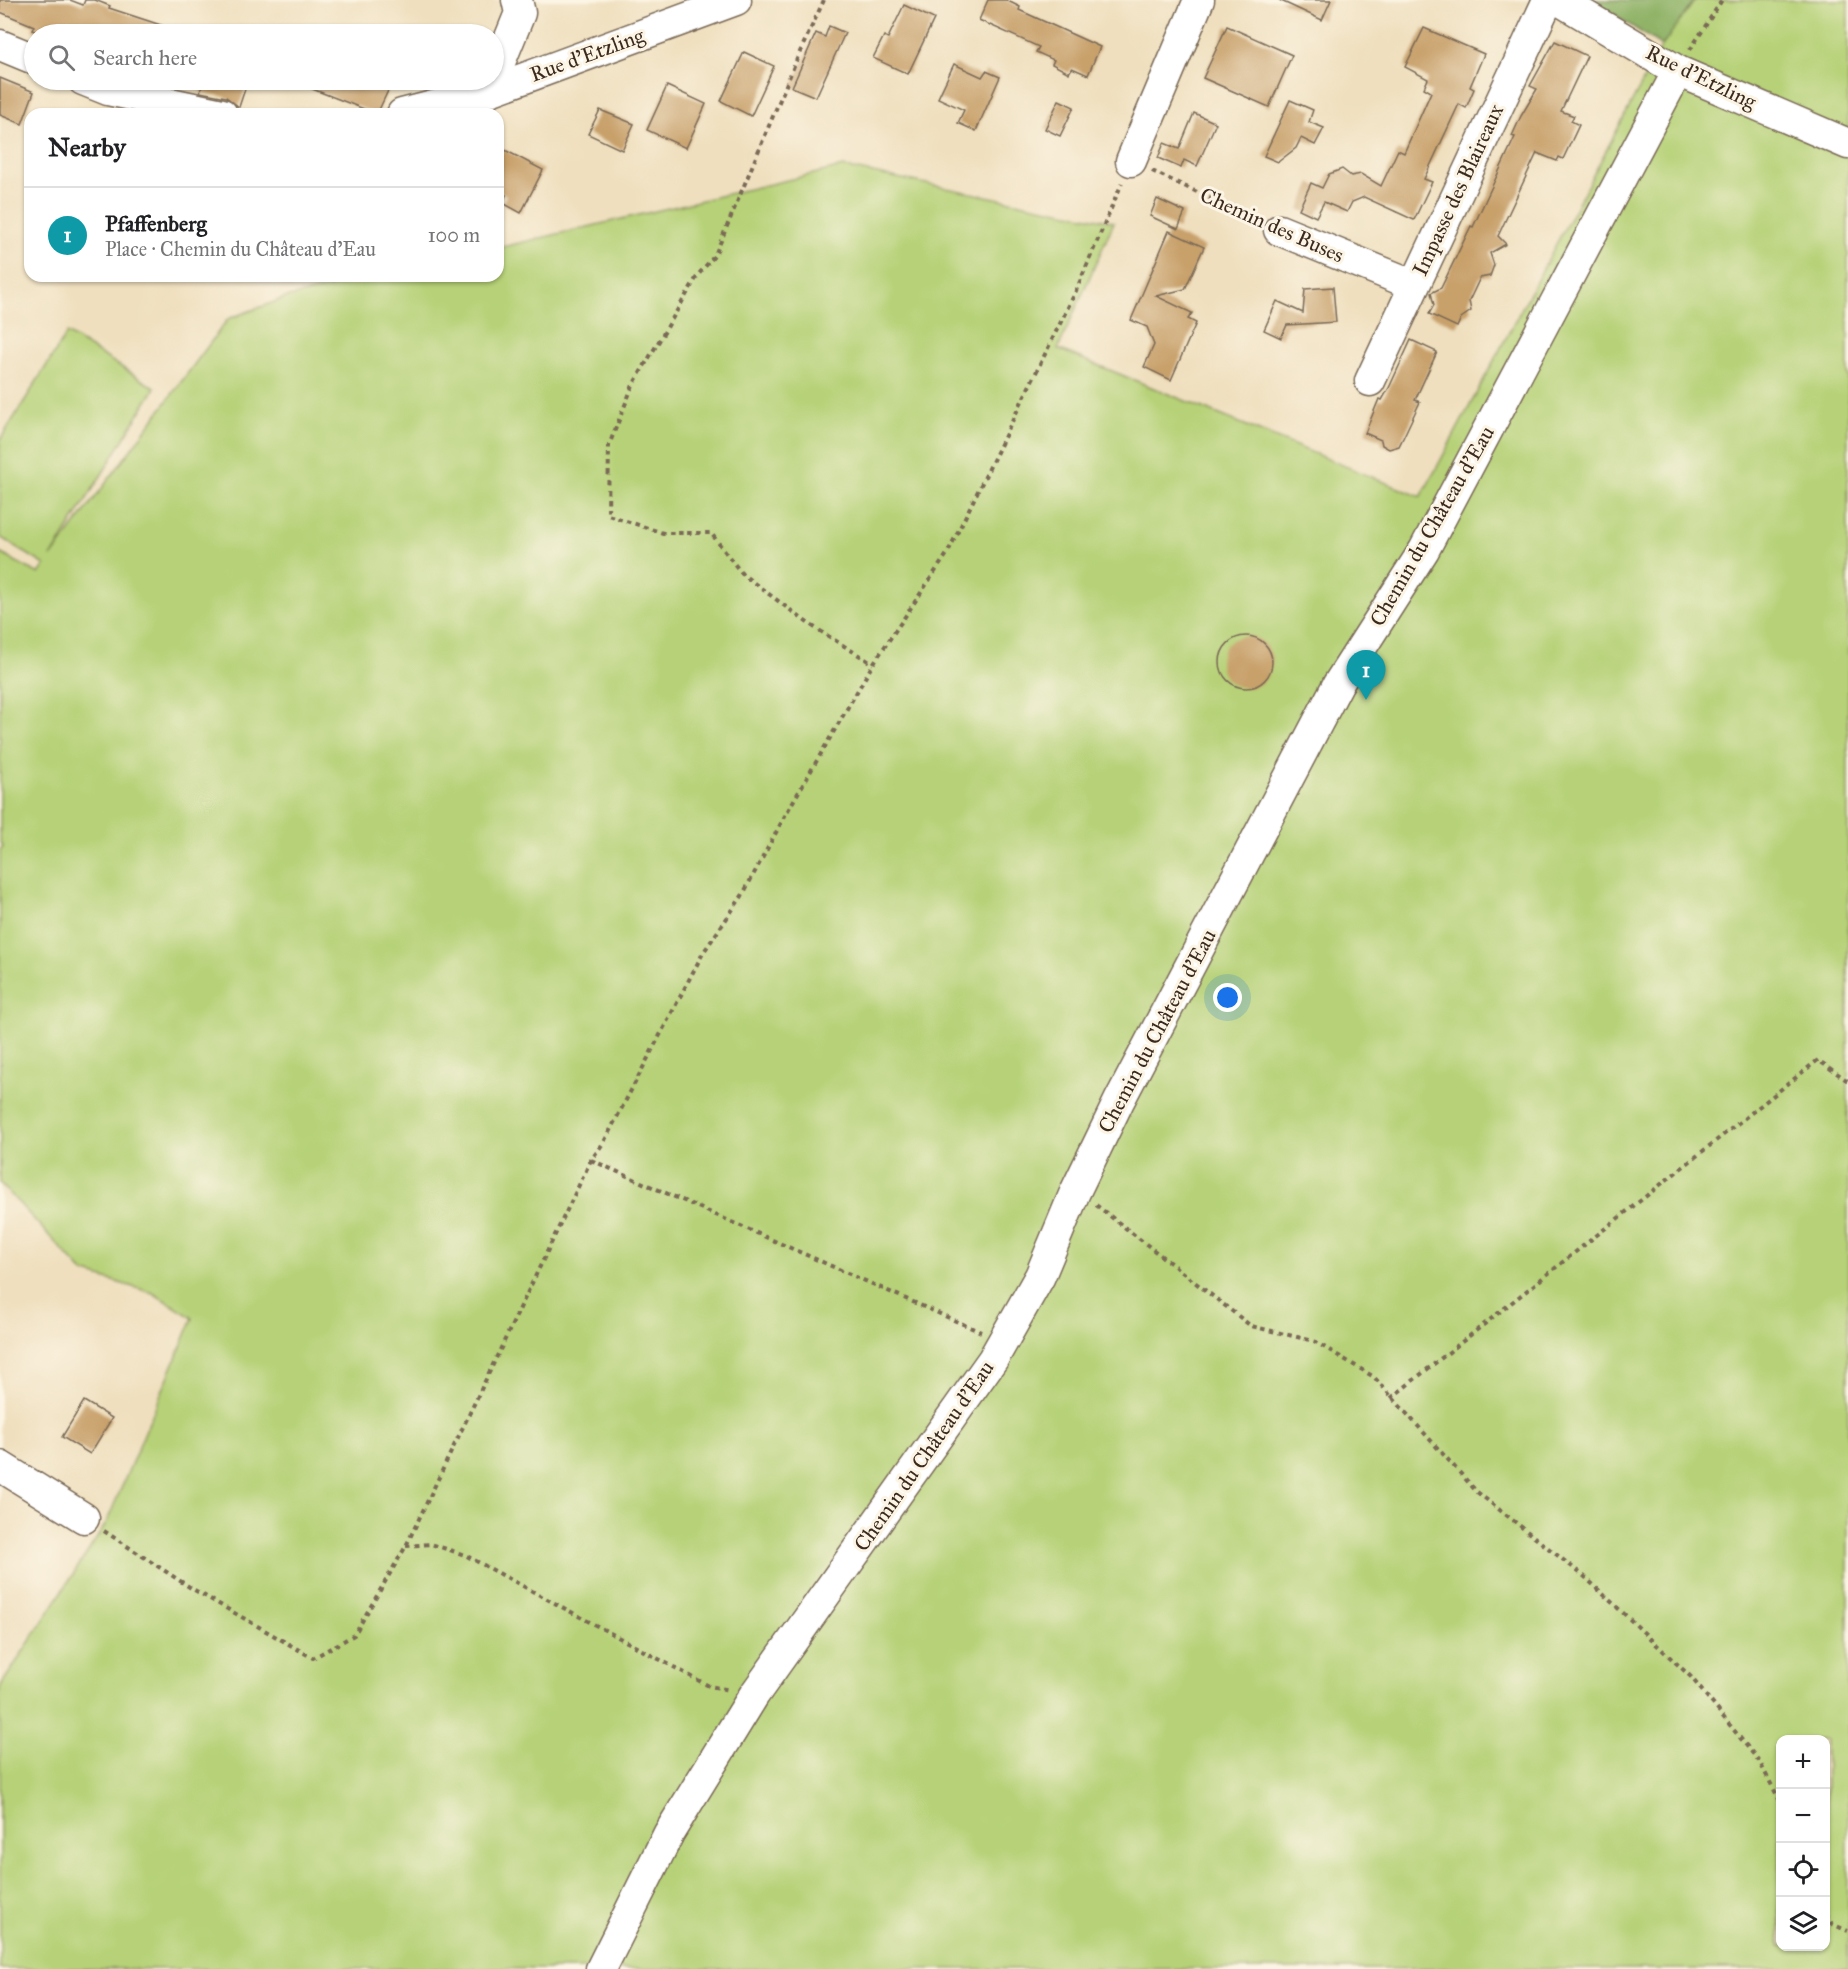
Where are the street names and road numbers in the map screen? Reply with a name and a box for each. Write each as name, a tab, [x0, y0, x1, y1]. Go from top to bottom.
street label: Rue d'Etzling	[526, 22, 648, 88]
street label: Rue d'Etzling	[1642, 39, 1761, 115]
street label: Impasse des Blaireaux	[1407, 100, 1509, 280]
street label: Chemin des Buses	[1196, 182, 1348, 268]
street label: Chemin du Château d'Eau	[1364, 421, 1500, 631]
street label: Chemin du Château d'Eau	[1092, 925, 1222, 1137]
street label: Chemin du Château d'Eau	[848, 1356, 1000, 1556]

